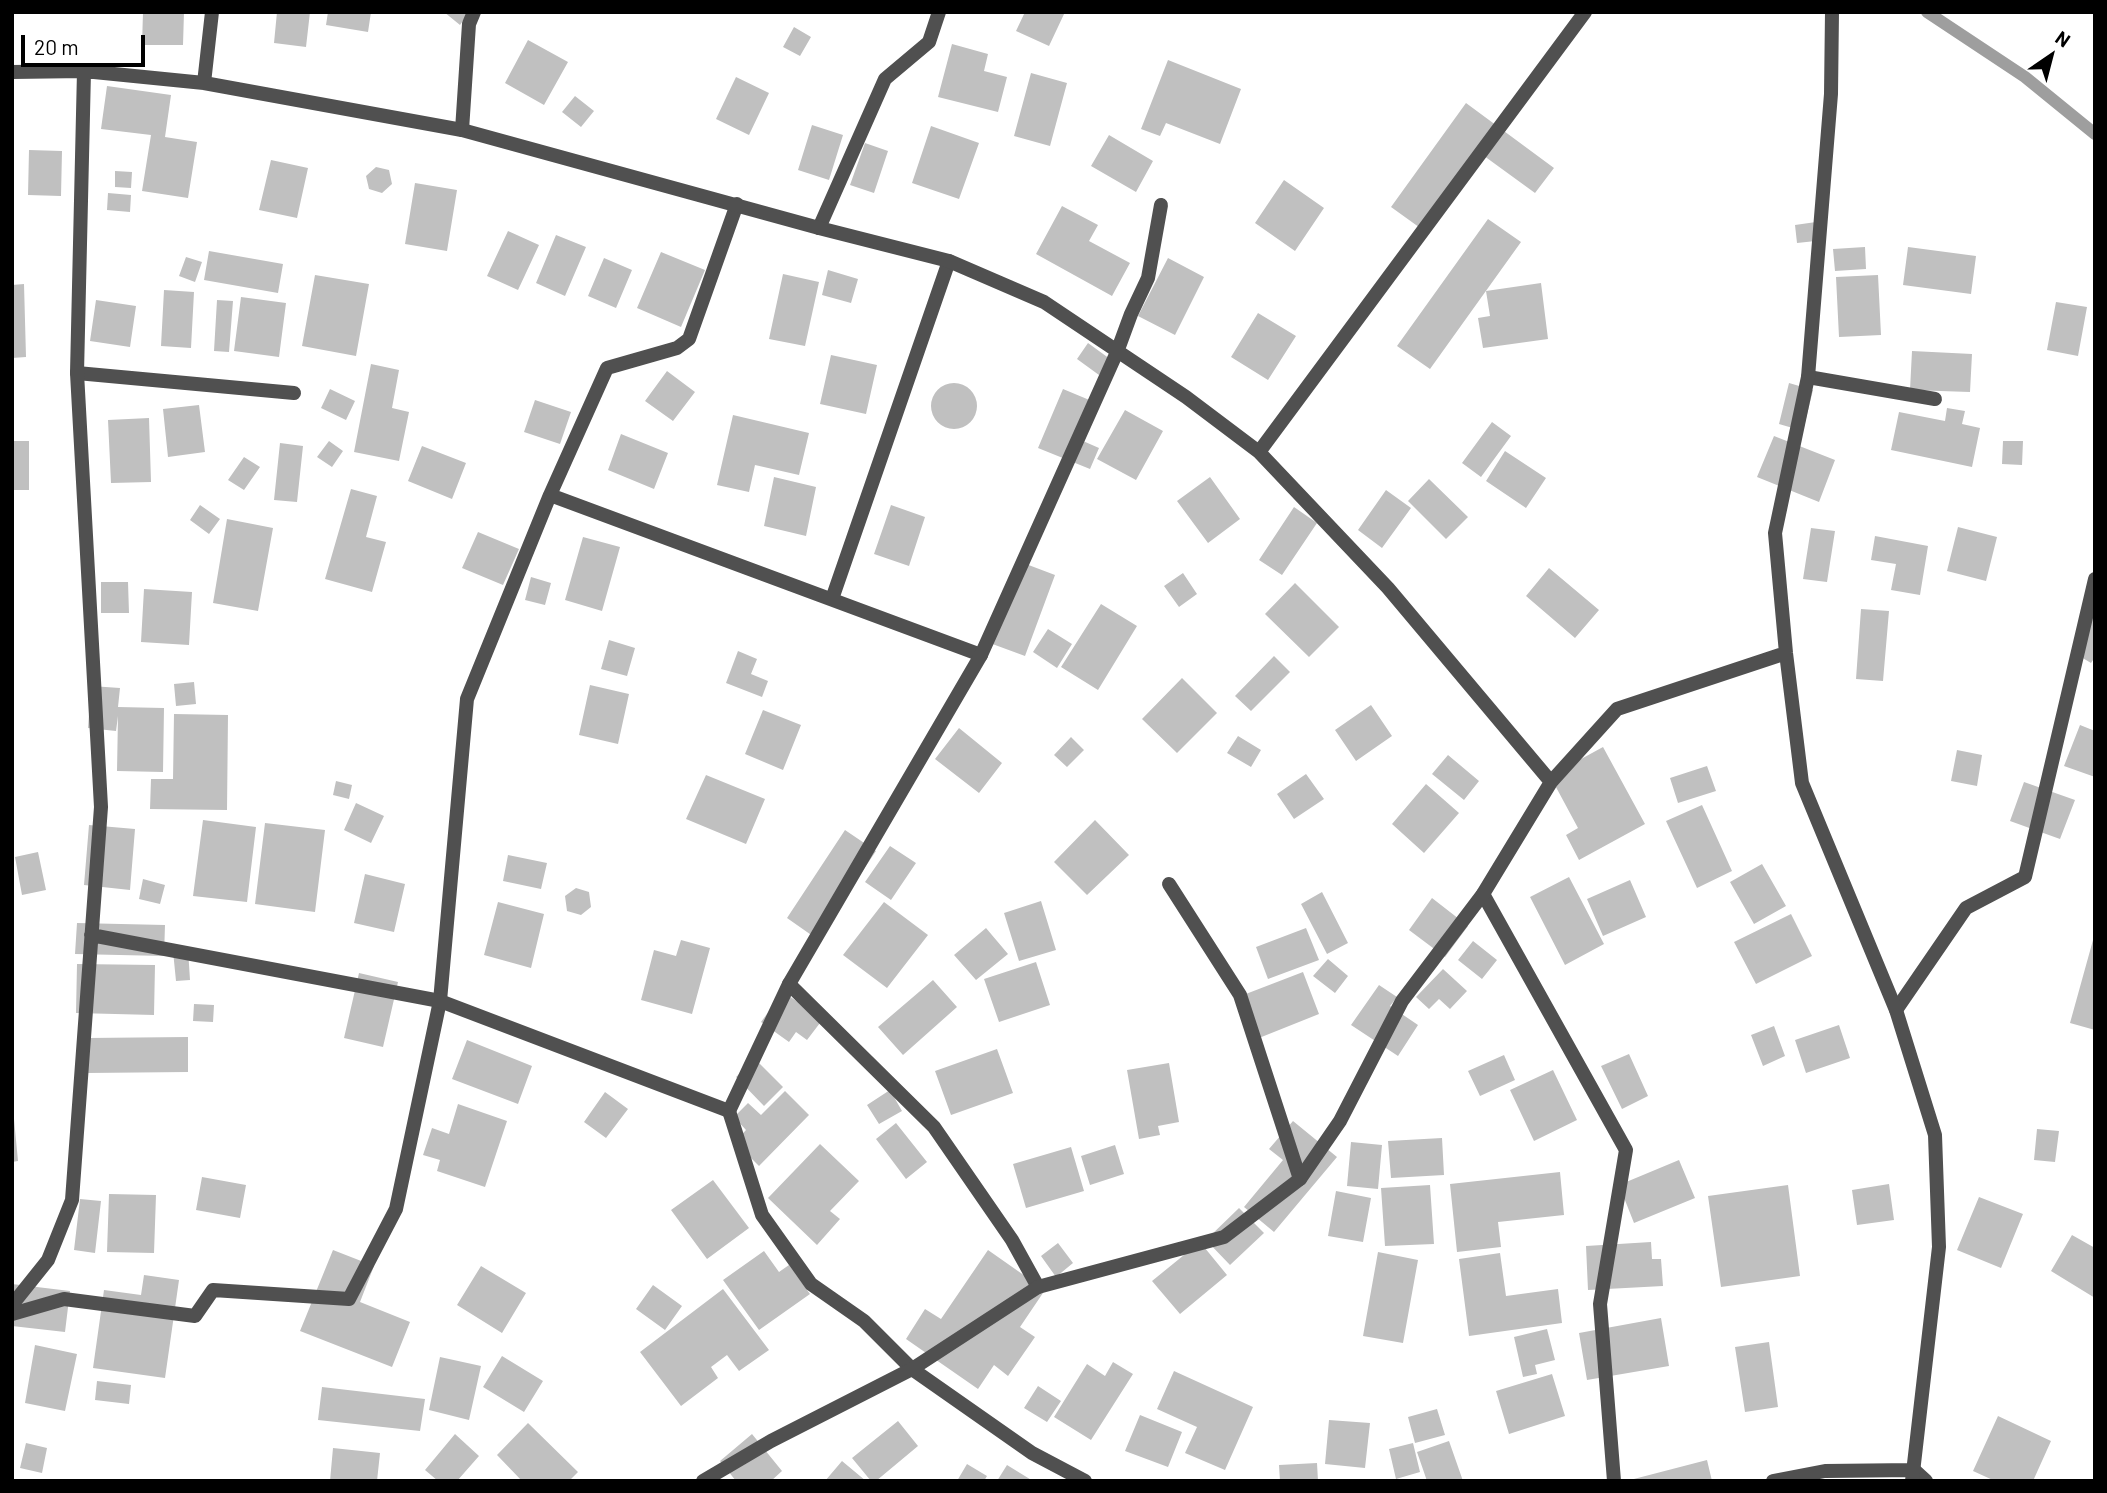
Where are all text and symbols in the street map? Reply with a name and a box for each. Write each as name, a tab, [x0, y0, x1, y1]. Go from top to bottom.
scale bar	[24, 21, 149, 65]
north arrow	[2016, 21, 2086, 91]
text: N	[2052, 25, 2075, 51]
text: 20 m	[34, 34, 79, 59]

